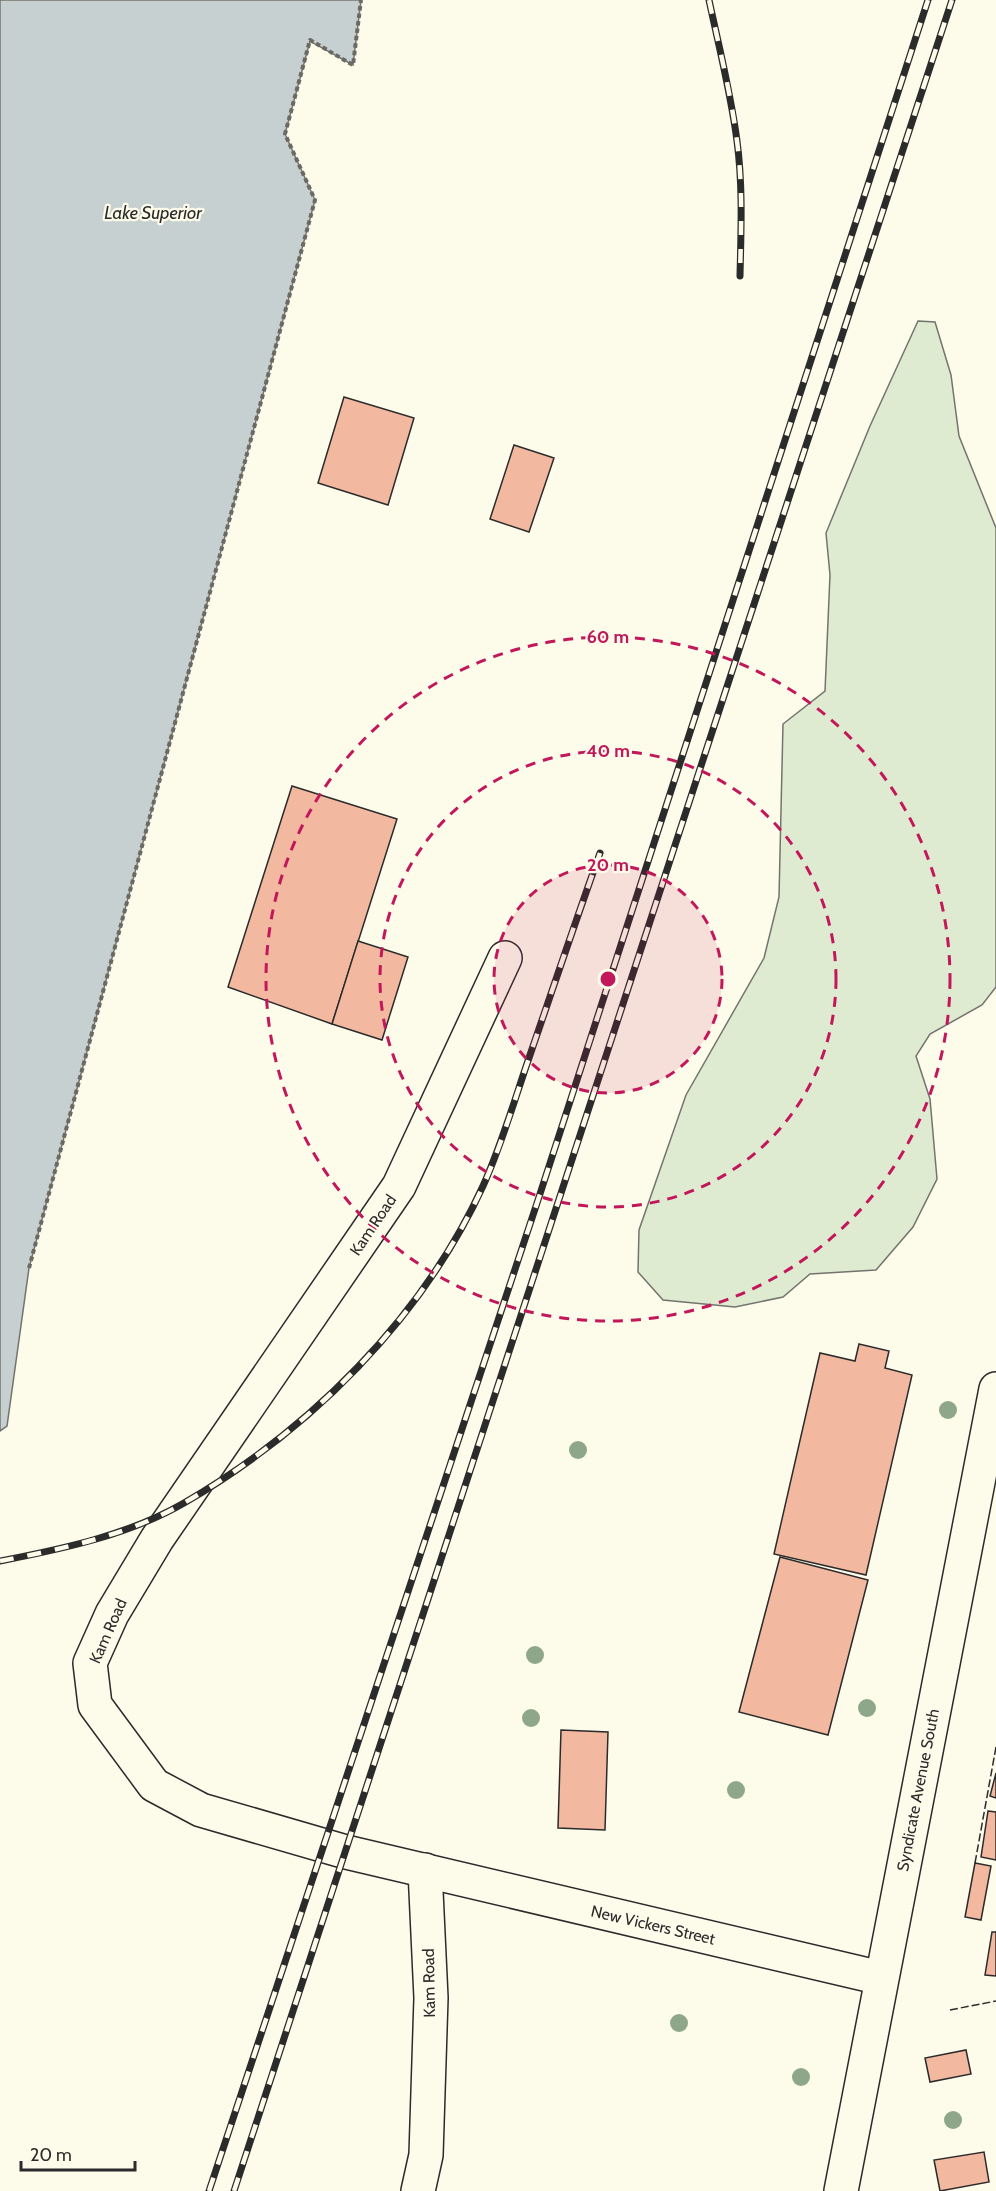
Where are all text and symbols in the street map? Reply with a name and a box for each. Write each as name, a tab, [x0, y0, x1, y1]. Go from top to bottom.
water label: Lake Superior	[104, 202, 203, 224]
text: 60 m	[587, 626, 629, 648]
text: 40 m	[586, 740, 630, 762]
text: 20 m	[587, 854, 629, 876]
centre of rings	[598, 969, 618, 989]
street label: Kam Road	[346, 1191, 400, 1259]
street label: Kam Road	[85, 1596, 131, 1666]
street label: Syndicate Avenue South	[893, 1707, 943, 1873]
street label: New Vickers Street	[589, 1901, 718, 1949]
street label: Kam Road	[419, 1948, 439, 2018]
scale bar	[21, 2134, 135, 2172]
text: 20 m	[30, 2144, 72, 2166]

